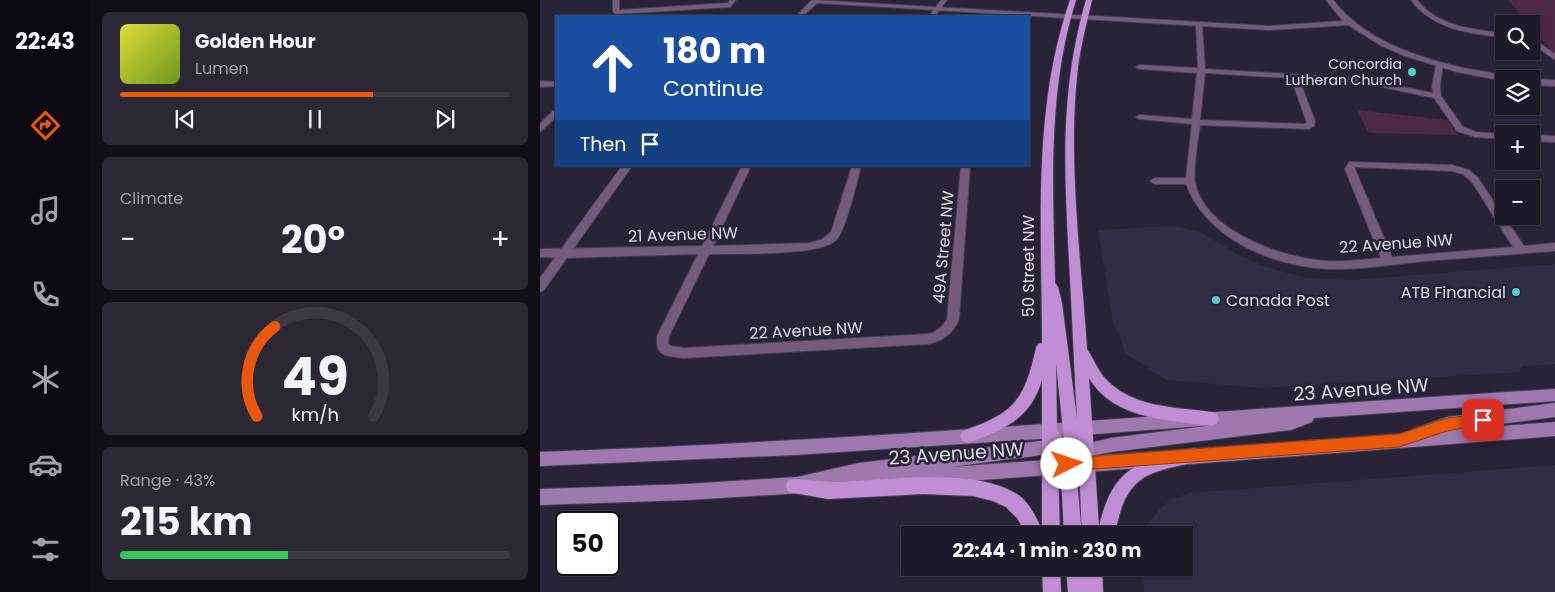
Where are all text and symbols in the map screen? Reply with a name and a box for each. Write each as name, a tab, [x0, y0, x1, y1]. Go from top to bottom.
map controls	[1495, 15, 1540, 225]
button: search	[1495, 15, 1540, 60]
text: 22:43	[15, 26, 75, 57]
text: 180 m	[663, 26, 766, 75]
text: Golden Hour	[195, 28, 316, 55]
icon: ahead	[580, 35, 645, 100]
place label: Concordia Lutheran Church	[1285, 54, 1402, 90]
text: Lumen	[195, 57, 249, 80]
marker: Concordia Lutheran Church	[1406, 66, 1418, 78]
button: layers	[1495, 70, 1540, 115]
text: Continue	[663, 73, 763, 104]
icon: previous	[171, 105, 199, 133]
icon: pause	[301, 105, 329, 133]
icon: next	[431, 105, 459, 133]
icon: directions	[28, 108, 63, 143]
button: +	[1495, 125, 1540, 170]
icon: arrive	[636, 130, 664, 158]
text: Then	[580, 131, 626, 158]
button: −	[1495, 180, 1540, 225]
text: Climate	[120, 187, 183, 210]
street label: 49A Street NW	[927, 189, 960, 304]
icon: music	[28, 193, 63, 228]
text: 20°	[281, 213, 345, 266]
street label: 50 Street NW	[1017, 214, 1040, 317]
text: −	[120, 220, 135, 259]
text: +	[491, 220, 510, 259]
street label: 21 Avenue NW	[628, 221, 739, 248]
street label: 22 Avenue NW	[1338, 228, 1454, 259]
icon: phone	[28, 277, 63, 312]
place label: ATB Financial	[1401, 281, 1506, 304]
marker: ATB Financial	[1510, 286, 1522, 298]
place label: Canada Post	[1226, 289, 1330, 312]
marker: Canada Post	[1210, 294, 1222, 306]
street label: 22 Avenue NW	[749, 316, 864, 345]
text: 49	[281, 340, 349, 413]
icon: climate	[28, 362, 63, 397]
street label: 23 Avenue NW	[1293, 371, 1430, 408]
pin	[1462, 399, 1504, 441]
text: km/h	[291, 402, 339, 427]
icon: arrive	[1469, 406, 1497, 434]
street label: 23 Avenue NW	[888, 435, 1025, 472]
position arrow	[1040, 437, 1092, 489]
icon: car	[28, 447, 63, 482]
text: Range · 43%	[120, 469, 215, 492]
text: 215 km	[120, 495, 252, 548]
speed limit sign: 50	[555, 511, 620, 576]
icon: filters	[28, 532, 63, 567]
text: 22:44 · 1 min · 230 m	[953, 537, 1141, 564]

